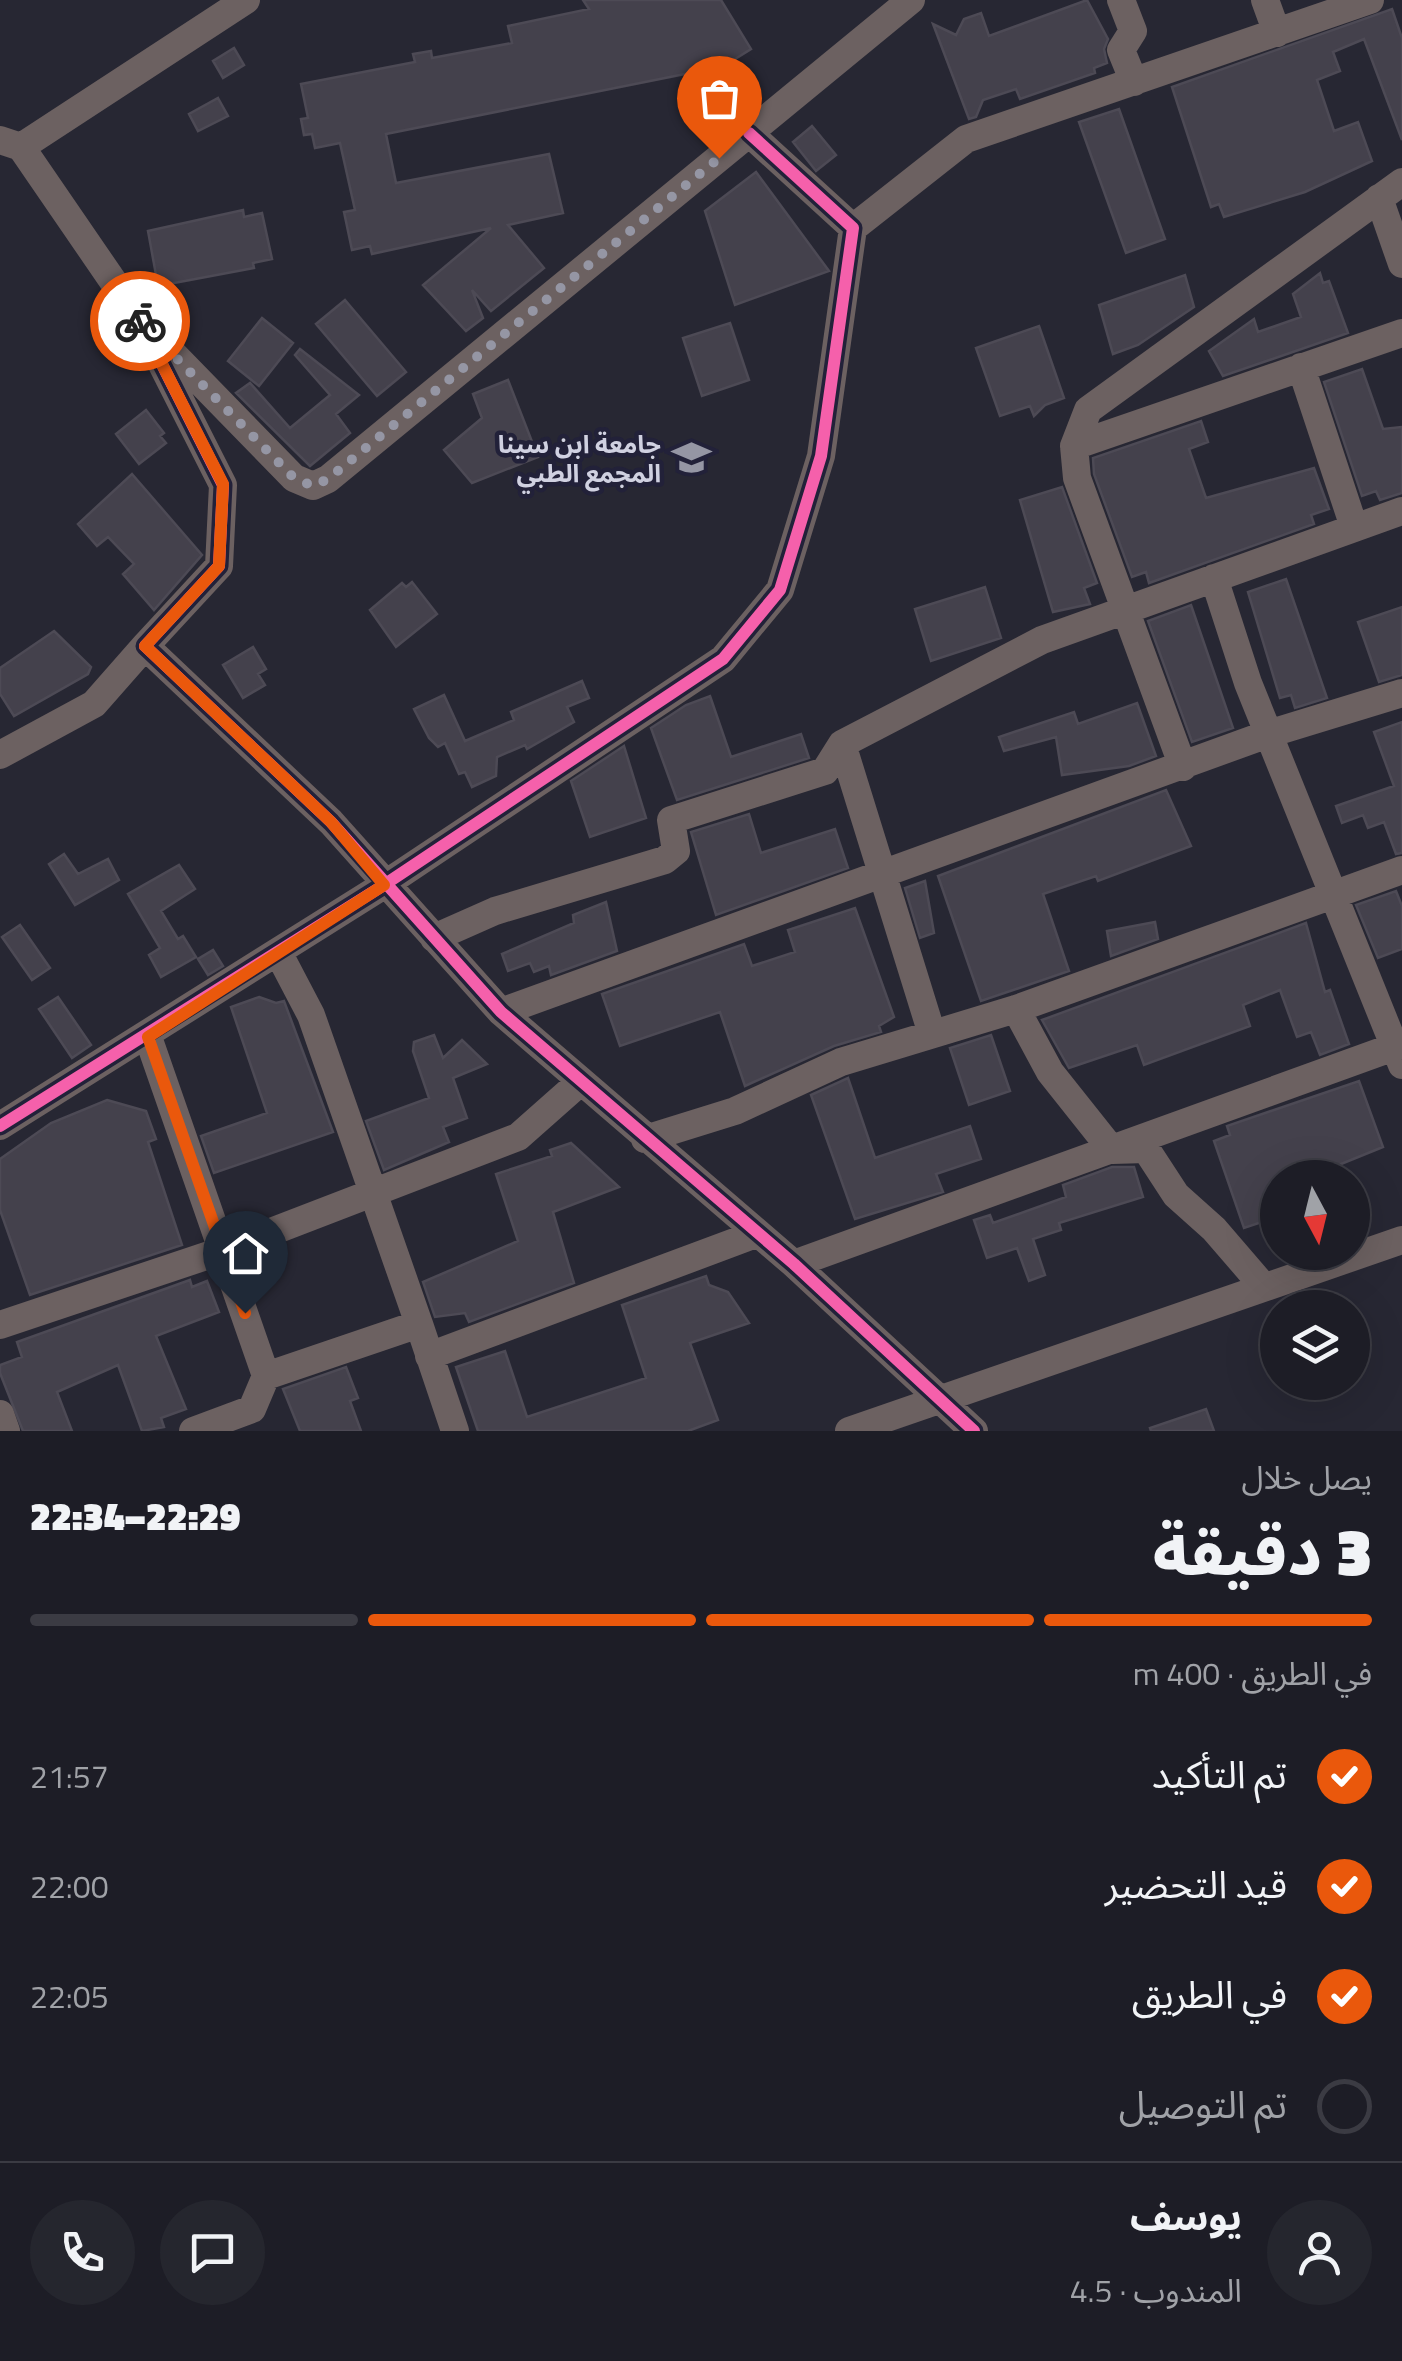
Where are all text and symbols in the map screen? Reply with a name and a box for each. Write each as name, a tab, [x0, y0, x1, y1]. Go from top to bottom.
pin	[677, 56, 762, 159]
icon: bag	[692, 71, 747, 126]
courier	[90, 271, 190, 371]
icon: bike	[113, 294, 168, 349]
place label: جامعة ابن سينا المجمع الطبي	[498, 425, 661, 494]
school or university icon: جامعة ابن سينا المجمع الطبي	[670, 437, 712, 479]
north arrow	[1260, 1160, 1370, 1270]
map controls	[1260, 1160, 1370, 1400]
pin	[203, 1211, 288, 1314]
icon: home	[218, 1226, 273, 1281]
button: layers	[1260, 1290, 1370, 1400]
text: يصل خلال	[1241, 1453, 1372, 1501]
text: 22:29–22:34	[30, 1487, 240, 1545]
text: 3 دقيقة	[1153, 1501, 1372, 1600]
text: في الطريق · 400 m	[1133, 1649, 1372, 1697]
text: تم التأكيد	[1152, 1745, 1287, 1803]
icon: check	[1317, 1749, 1372, 1804]
text: 21:57	[30, 1752, 109, 1800]
text: قيد التحضير	[1105, 1855, 1287, 1913]
icon: check	[1317, 1859, 1372, 1914]
text: 22:00	[30, 1862, 109, 1910]
text: في الطريق	[1132, 1965, 1287, 2023]
icon: check	[1317, 1969, 1372, 2024]
text: 22:05	[30, 1972, 109, 2020]
text: تم التوصيل	[1119, 2075, 1287, 2133]
text: يوسف	[1130, 2187, 1242, 2245]
button: phone	[30, 2200, 135, 2305]
button: chat	[160, 2200, 265, 2305]
button: person	[1267, 2200, 1372, 2305]
text: المندوب · 4.5	[1070, 2266, 1242, 2314]

